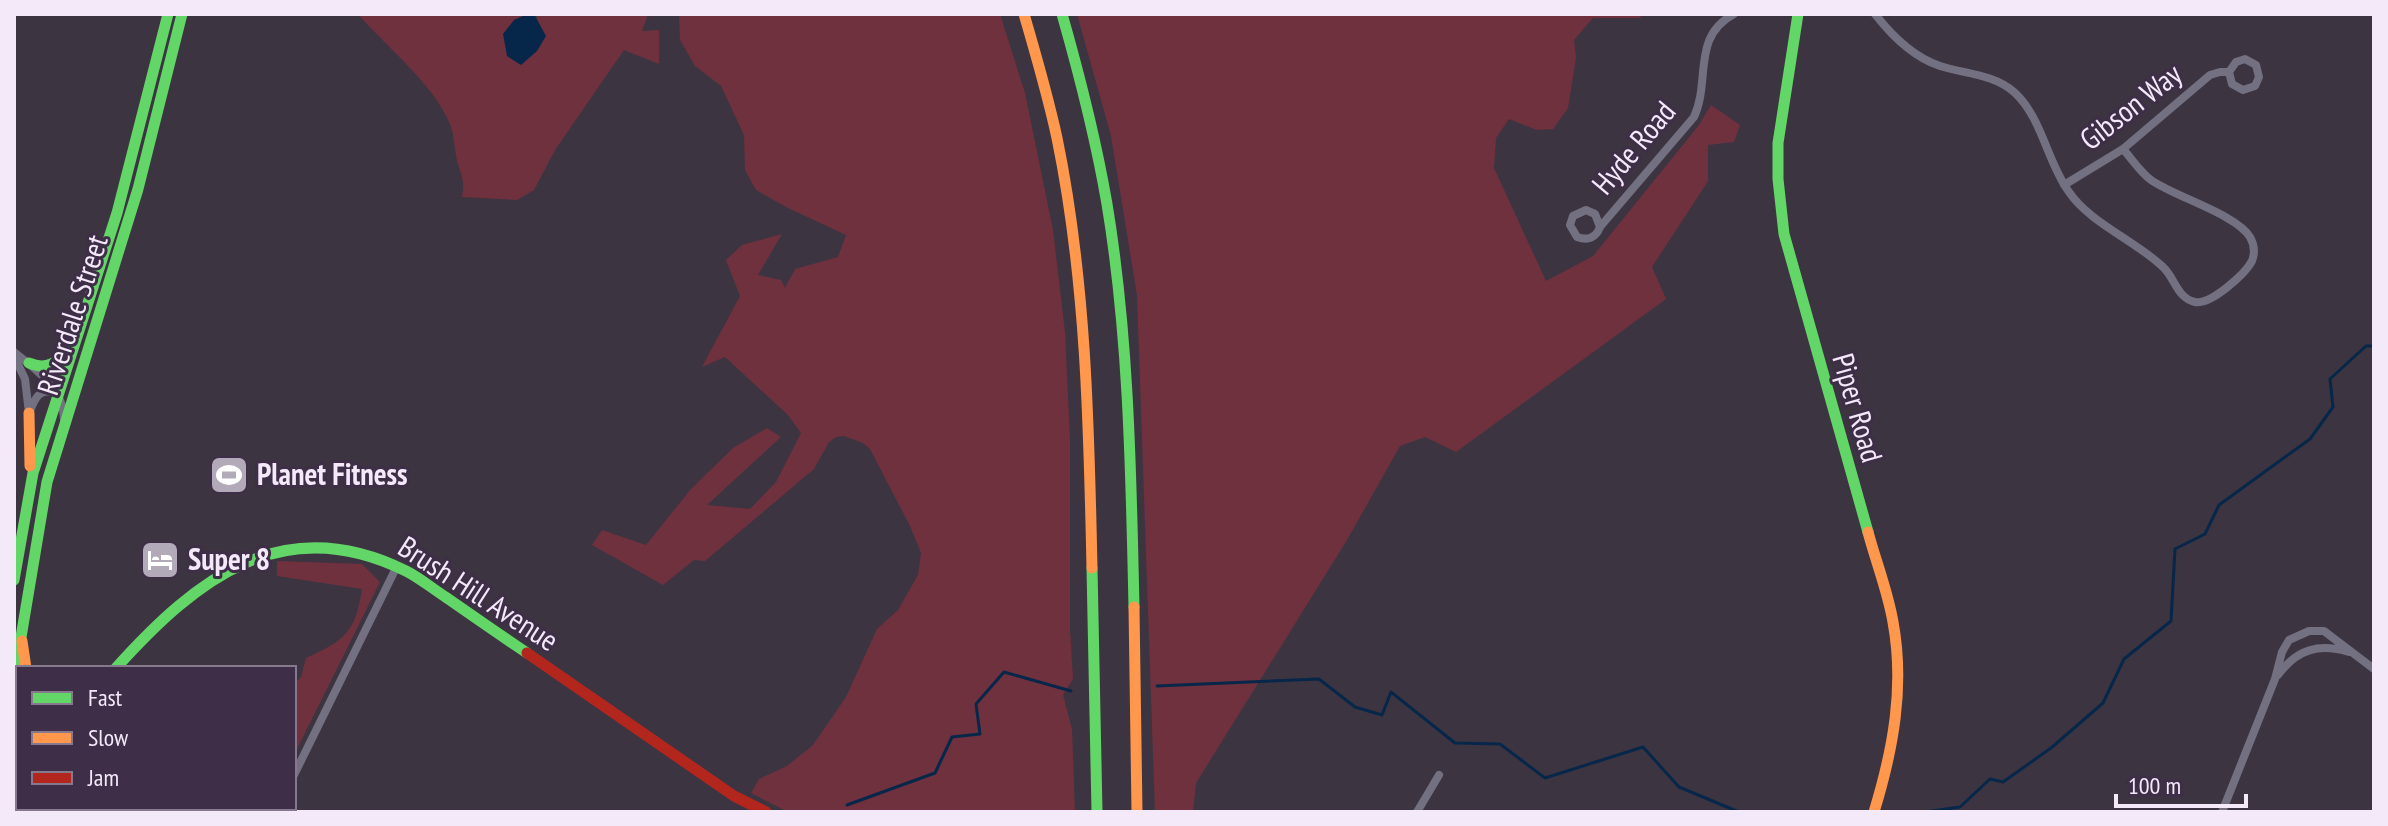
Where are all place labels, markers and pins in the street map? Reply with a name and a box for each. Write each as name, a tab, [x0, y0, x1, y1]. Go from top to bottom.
sports icon: Planet Fitness	[208, 454, 250, 496]
place label: Planet Fitness	[257, 454, 408, 493]
hotel icon: Super 8	[139, 539, 181, 581]
place label: Super 8	[188, 539, 270, 578]

